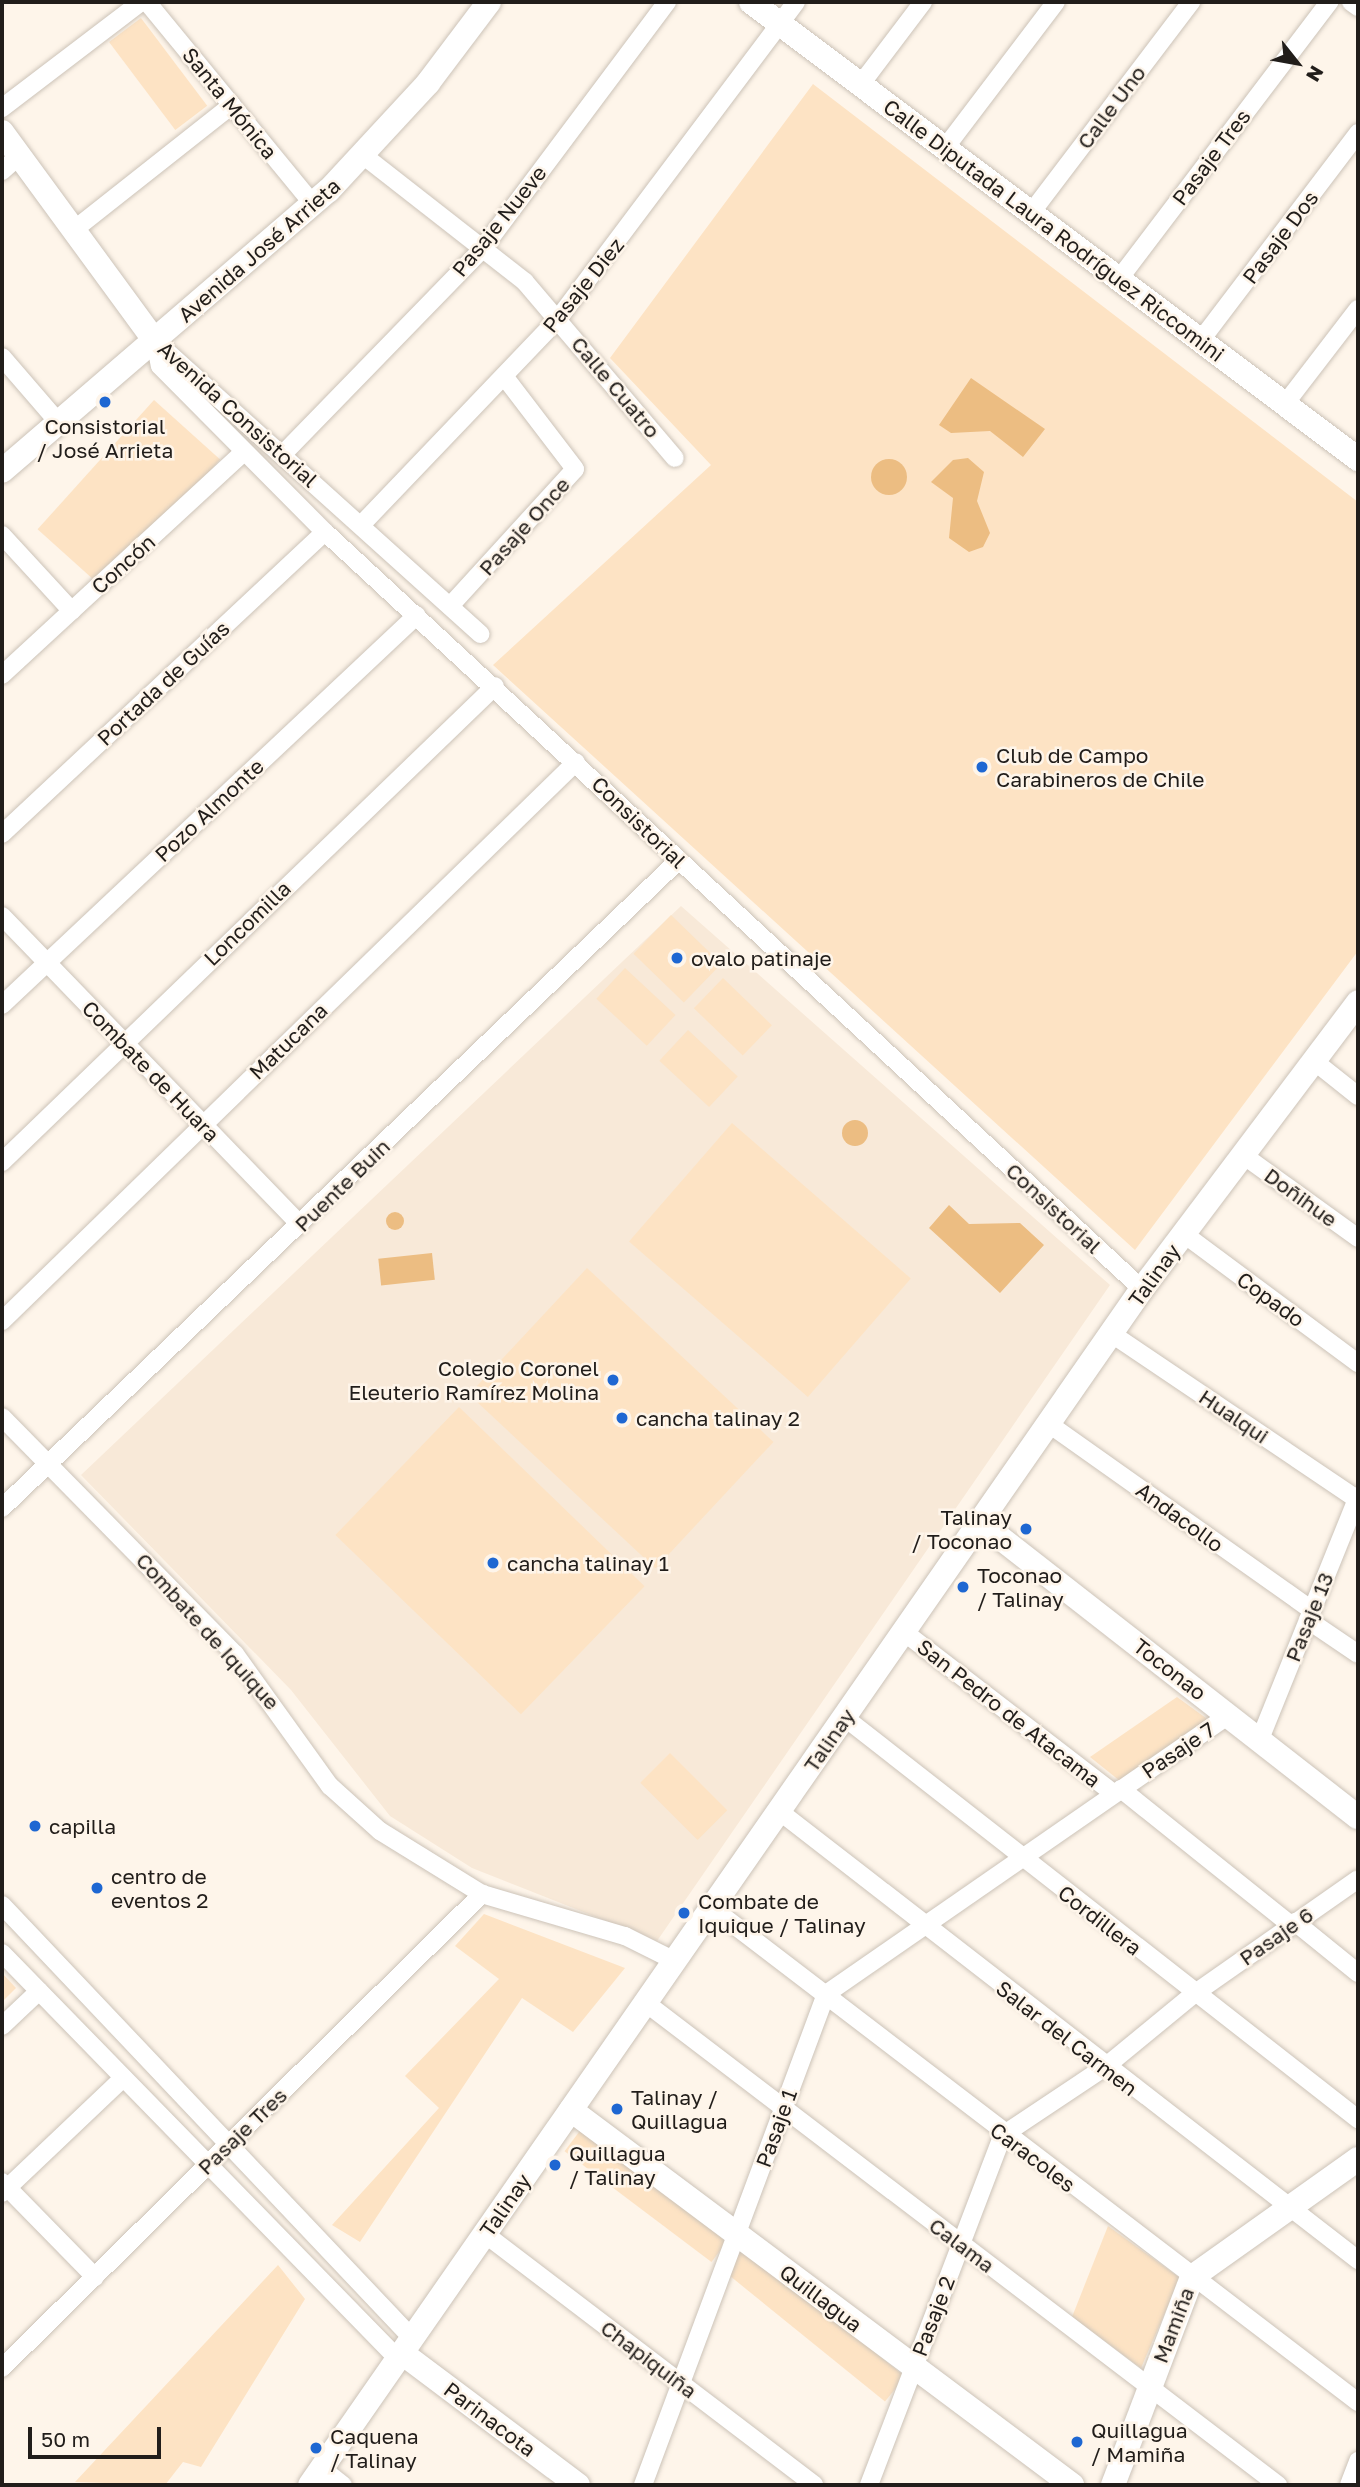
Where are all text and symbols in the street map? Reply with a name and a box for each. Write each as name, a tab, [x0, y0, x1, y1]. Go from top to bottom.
north arrow	[1262, 28, 1332, 98]
street label: Santa Mónica	[177, 42, 283, 164]
street label: Calle Uno	[1072, 60, 1150, 154]
text: N	[1302, 62, 1329, 86]
street label: Calle Diputada Laura Rodríguez Riccomini	[879, 93, 1229, 367]
street label: Pasaje Tres	[1167, 104, 1255, 210]
street label: Pasaje Nueve	[447, 160, 551, 282]
street label: Avenida José Arrieta	[173, 173, 345, 327]
street label: Pasaje Dos	[1237, 186, 1323, 288]
street label: Pasaje Diez	[537, 233, 629, 337]
street label: Calle Cuatro	[566, 331, 666, 443]
street label: Avenida Consistorial	[153, 336, 323, 492]
marker: Consistorial / José Arrieta	[97, 394, 113, 410]
place label: Consistorial / José Arrieta	[37, 413, 173, 463]
street label: Pasaje Once	[473, 472, 575, 580]
street label: Concón	[86, 529, 160, 599]
street label: Portada de Guías	[92, 615, 234, 751]
place label: Club de Campo Carabineros de Chile	[996, 742, 1204, 792]
street label: Pozo Almonte	[149, 753, 269, 867]
marker: Club de Campo Carabineros de Chile	[974, 759, 990, 775]
street label: Consistorial	[587, 771, 691, 873]
street label: Loncomilla	[198, 875, 296, 971]
place label: ovalo patinaje	[691, 945, 832, 971]
marker: ovalo patinaje	[669, 950, 685, 966]
street label: Combate de Huara	[77, 995, 225, 1147]
street label: Matucana	[244, 998, 332, 1084]
street label: Puente Buin	[289, 1133, 395, 1237]
street label: Consistorial	[1001, 1157, 1107, 1259]
street label: Doñihue	[1260, 1162, 1342, 1232]
street label: Talinay	[1123, 1239, 1185, 1311]
street label: Copado	[1232, 1266, 1310, 1332]
place label: Colegio Coronel Eleuterio Ramírez Molina	[348, 1355, 599, 1405]
marker: Colegio Coronel Eleuterio Ramírez Molina	[605, 1372, 621, 1388]
street label: Hualqui	[1195, 1384, 1273, 1448]
place label: cancha talinay 2	[636, 1405, 800, 1431]
marker: cancha talinay 2	[614, 1410, 630, 1426]
street label: Andacollo	[1131, 1477, 1229, 1557]
place label: Talinay / Toconao	[912, 1504, 1012, 1554]
marker: Talinay / Toconao	[1018, 1521, 1034, 1537]
street label: Combate de Iquique	[131, 1548, 285, 1714]
place label: cancha talinay 1	[507, 1550, 669, 1576]
marker: cancha talinay 1	[485, 1555, 501, 1571]
place label: Toconao / Talinay	[977, 1562, 1064, 1612]
street label: Pasaje 13	[1280, 1569, 1338, 1665]
marker: Toconao / Talinay	[955, 1579, 971, 1595]
street label: Toconao	[1129, 1633, 1211, 1705]
street label: San Pedro de Atacama	[912, 1634, 1106, 1792]
street label: Talinay	[798, 1704, 860, 1776]
street label: Pasaje 7	[1137, 1716, 1219, 1784]
place label: capilla	[49, 1813, 116, 1839]
marker: capilla	[27, 1818, 43, 1834]
place label: centro de eventos 2	[111, 1863, 209, 1913]
marker: centro de eventos 2	[89, 1880, 105, 1896]
street label: Cordillera	[1053, 1880, 1147, 1960]
place label: Combate de Iquique / Talinay	[698, 1888, 866, 1938]
street label: Pasaje 6	[1234, 1902, 1318, 1970]
marker: Combate de Iquique / Talinay	[676, 1905, 692, 1921]
street label: Salar del Carmen	[991, 1975, 1143, 2101]
street label: Pasaje Tres	[192, 2082, 292, 2180]
place label: Talinay / Quillagua	[631, 2084, 728, 2134]
street label: Pasaje 1	[750, 2085, 802, 2171]
marker: Talinay / Quillagua	[609, 2101, 625, 2117]
street label: Caracoles	[986, 2117, 1080, 2197]
place label: Quillagua / Talinay	[569, 2140, 666, 2190]
marker: Quillagua / Talinay	[547, 2157, 563, 2173]
street label: Talinay	[474, 2169, 536, 2241]
street label: Calama	[924, 2212, 1000, 2278]
street label: Quillagua	[775, 2259, 867, 2337]
street label: Pasaje 2	[906, 2272, 960, 2360]
street label: Mamiña	[1147, 2284, 1199, 2366]
street label: Chapiquiña	[596, 2315, 702, 2403]
street label: Parinacota	[439, 2376, 541, 2462]
scale bar	[32, 2414, 164, 2458]
place label: Quillagua / Mamiña	[1091, 2417, 1188, 2467]
place label: Caquena / Talinay	[330, 2423, 419, 2473]
text: 50 m	[41, 2426, 90, 2452]
marker: Quillagua / Mamiña	[1069, 2434, 1085, 2450]
marker: Caquena / Talinay	[308, 2440, 324, 2456]

